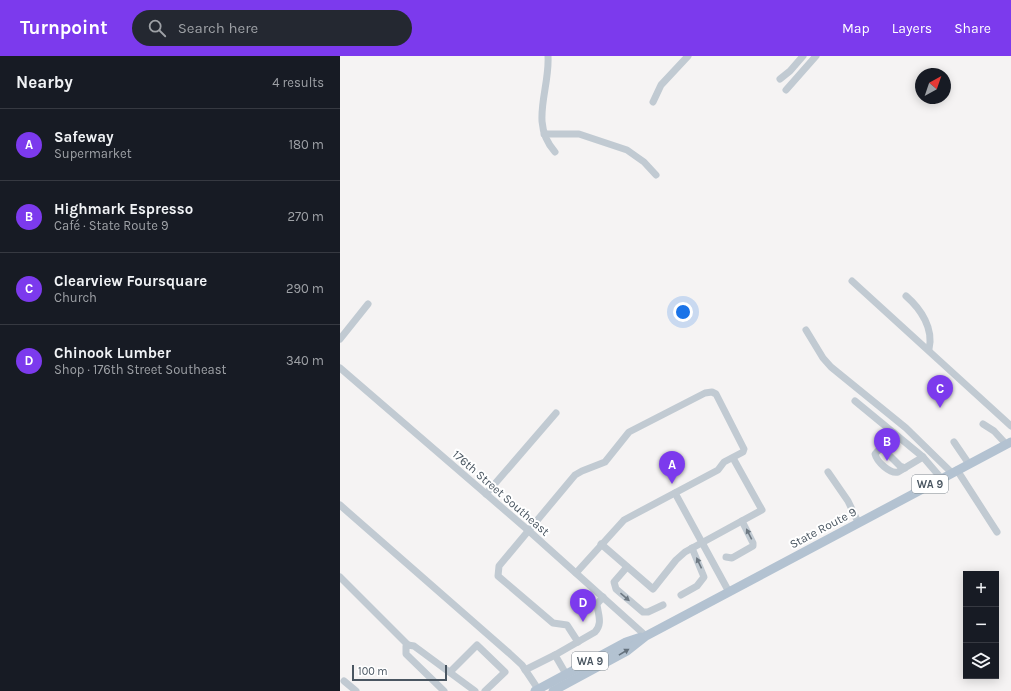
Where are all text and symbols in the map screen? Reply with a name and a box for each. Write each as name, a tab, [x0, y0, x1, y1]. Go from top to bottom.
search box	[132, 10, 412, 46]
text: Turnpoint	[20, 17, 108, 39]
icon: search	[146, 17, 168, 39]
text: Search here	[178, 19, 258, 37]
text: Map	[842, 20, 870, 37]
text: Layers	[892, 20, 932, 37]
text: Share	[954, 20, 991, 37]
north arrow	[915, 68, 951, 104]
text: Nearby	[16, 72, 73, 92]
text: 4 results	[272, 75, 324, 90]
text: Safeway	[54, 128, 114, 146]
text: A	[25, 137, 33, 152]
text: 180 m	[289, 137, 324, 152]
text: Supermarket	[54, 146, 132, 161]
text: Highmark Espresso	[54, 200, 193, 218]
text: B	[25, 209, 33, 224]
text: 270 m	[287, 209, 324, 224]
text: Café · State Route 9	[54, 218, 168, 233]
text: Clearview Foursquare	[54, 272, 207, 290]
text: C	[25, 281, 33, 296]
text: 290 m	[286, 281, 324, 296]
text: Church	[54, 290, 97, 305]
your location	[673, 302, 693, 322]
text: Chinook Lumber	[54, 344, 171, 362]
text: D	[25, 353, 33, 368]
text: 340 m	[286, 353, 324, 368]
text: Shop · 176th Street Southeast	[54, 362, 226, 377]
pin: C	[927, 375, 953, 408]
pin: B	[874, 428, 900, 461]
street label: 176th Street Southeast	[450, 447, 552, 539]
pin: A	[659, 451, 685, 484]
road number: WA 9	[912, 475, 948, 493]
street label: State Route 9	[787, 505, 859, 551]
one-way arrow	[746, 528, 752, 540]
one-way arrow	[696, 557, 702, 569]
map controls	[963, 571, 999, 679]
button: +	[963, 571, 999, 607]
pin: D	[570, 589, 596, 622]
one-way arrow	[620, 592, 631, 601]
button: −	[963, 607, 999, 643]
button: layers	[963, 643, 999, 679]
one-way arrow	[618, 649, 630, 656]
road number: WA 9	[572, 652, 608, 670]
scale bar	[352, 663, 447, 682]
text: 100 m	[358, 665, 388, 678]

